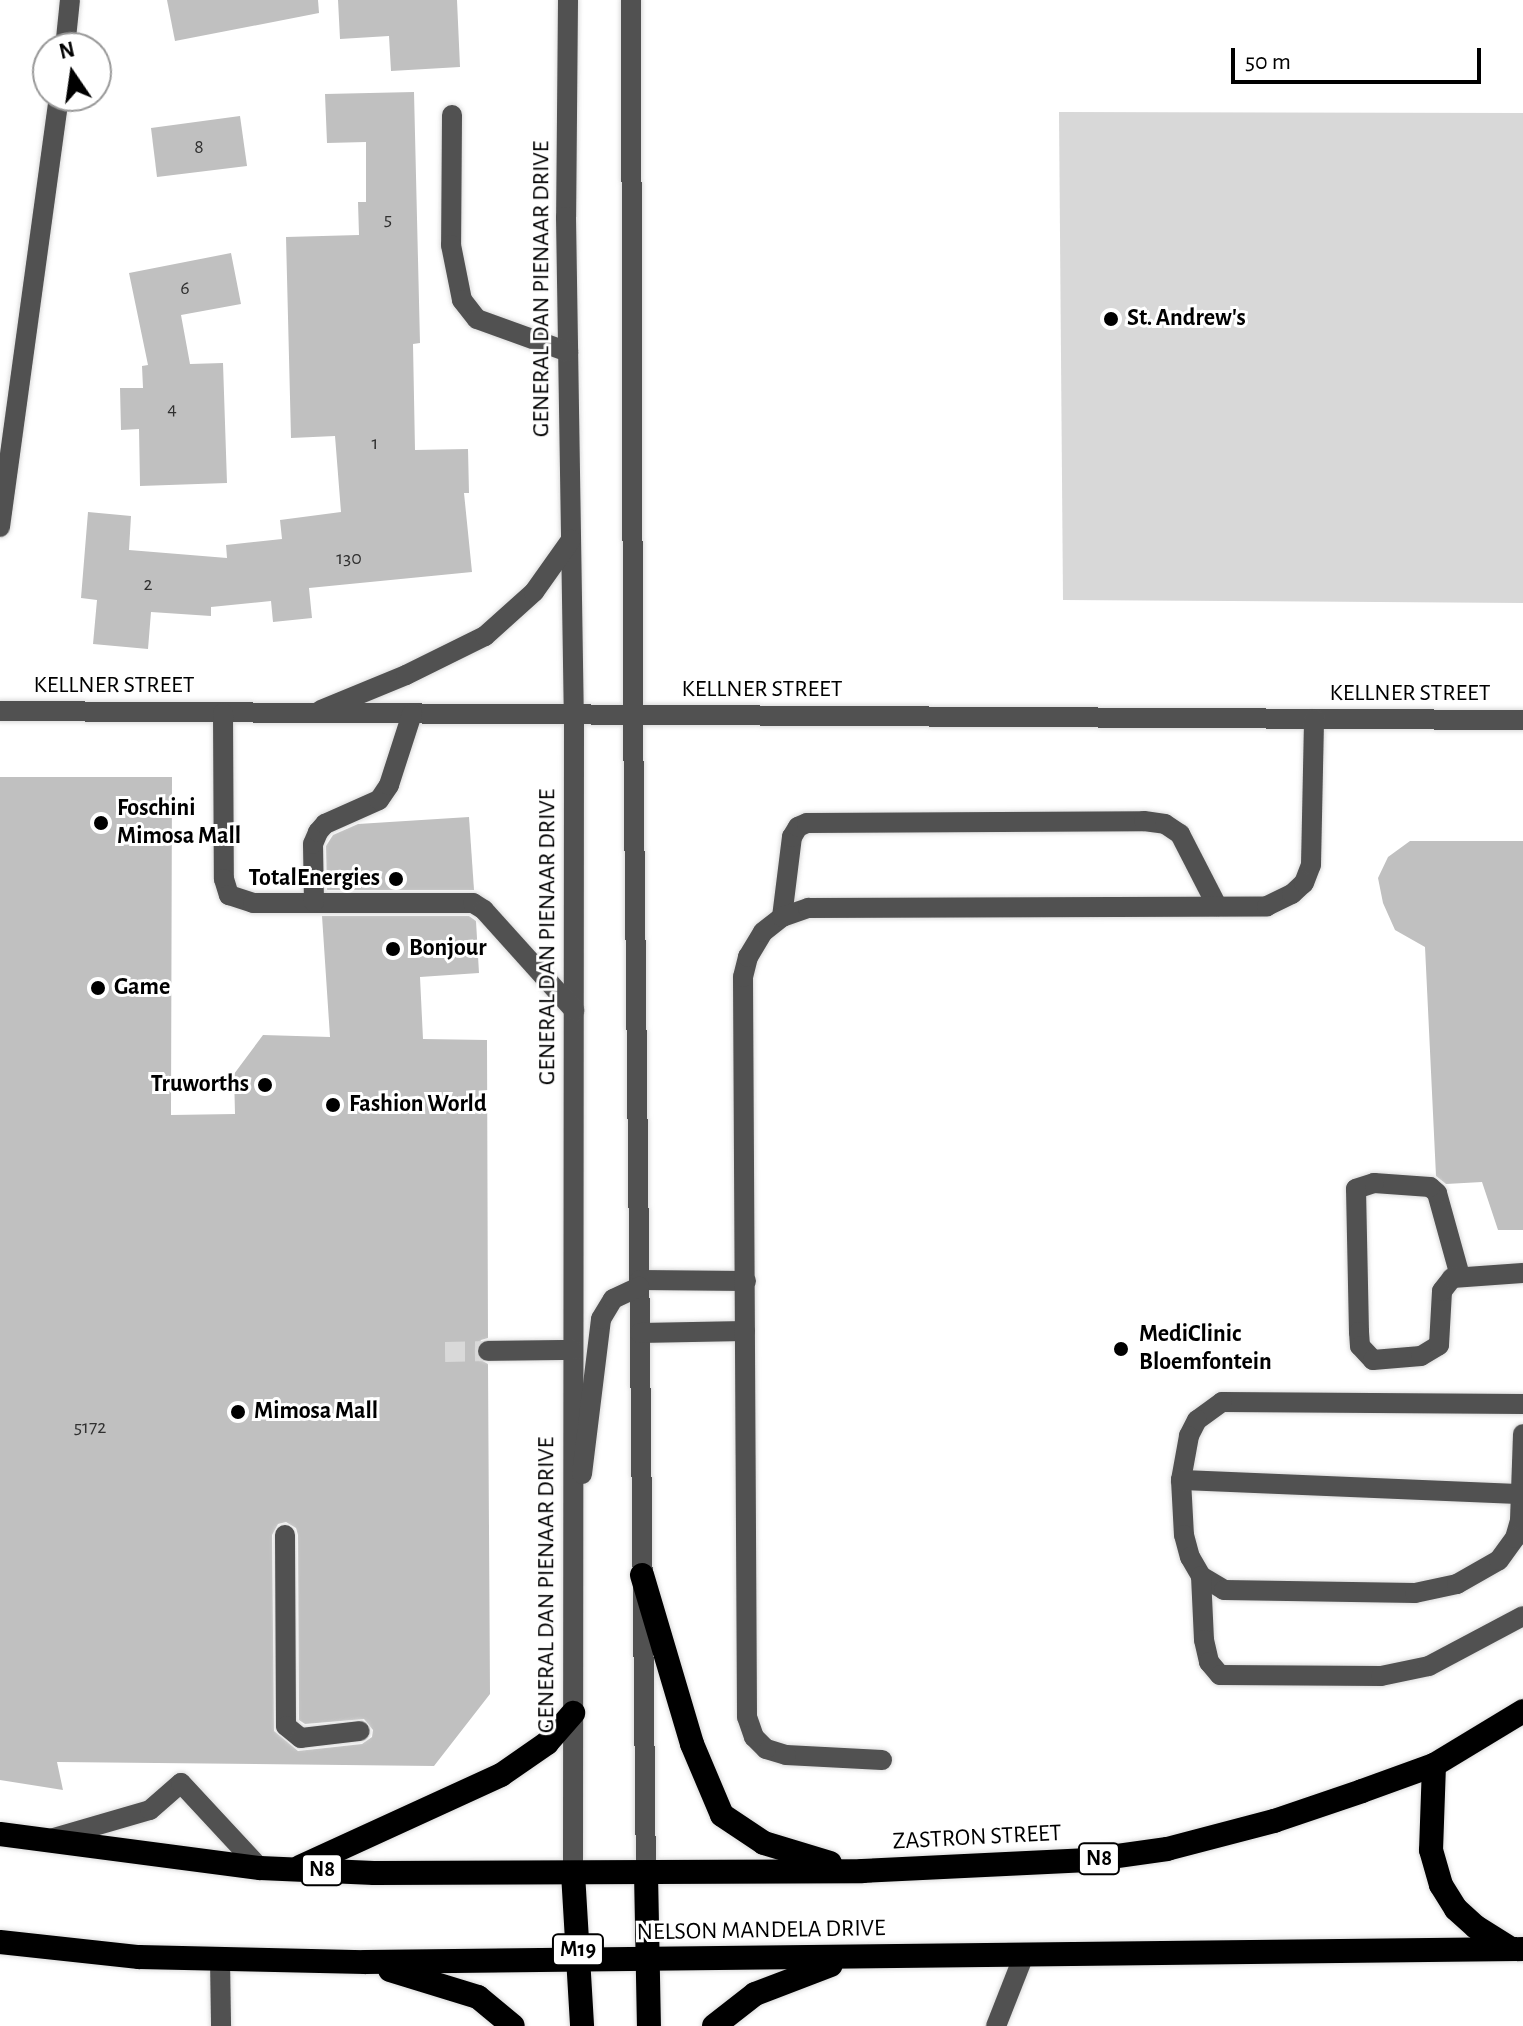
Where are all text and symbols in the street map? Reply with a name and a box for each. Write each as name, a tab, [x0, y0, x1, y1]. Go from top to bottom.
north arrow	[32, 32, 112, 112]
scale bar	[1235, 32, 1485, 82]
text: N	[57, 38, 77, 63]
text: 50 m	[1245, 50, 1291, 74]
house number: 8	[194, 135, 204, 159]
street label: GENERAL DAN PIENAAR DRIVE	[528, 141, 556, 437]
house number: 5	[384, 207, 392, 231]
house number: 6	[180, 276, 190, 300]
place label: St. Andrew's	[1127, 305, 1246, 333]
marker: St. Andrew's	[1102, 310, 1120, 328]
house number: 4	[167, 397, 177, 421]
house number: 1	[372, 431, 378, 455]
house number: 130	[336, 546, 362, 570]
house number: 2	[143, 572, 153, 596]
street label: KELLNER STREET	[34, 672, 194, 700]
street label: KELLNER STREET	[682, 676, 842, 704]
street label: KELLNER STREET	[1330, 680, 1490, 708]
street label: GENERAL DAN PIENAAR DRIVE	[534, 789, 562, 1085]
place label: Foschini Mimosa Mall	[117, 795, 241, 851]
marker: Foschini Mimosa Mall	[92, 814, 110, 832]
place label: TotalEnergies	[249, 865, 380, 893]
marker: TotalEnergies	[387, 870, 405, 888]
place label: Bonjour	[409, 935, 487, 963]
marker: Bonjour	[384, 940, 402, 958]
place label: Game	[114, 974, 170, 1002]
marker: Game	[89, 979, 107, 997]
place label: Truworths	[151, 1071, 249, 1099]
marker: Truworths	[256, 1076, 274, 1094]
place label: Fashion World	[349, 1091, 487, 1119]
marker: Fashion World	[324, 1096, 342, 1114]
place label: MediClinic Bloemfontein	[1139, 1321, 1272, 1377]
marker: MediClinic Bloemfontein	[1110, 1338, 1132, 1360]
place label: Mimosa Mall	[254, 1398, 378, 1426]
marker: Mimosa Mall	[229, 1403, 247, 1421]
house number: 5172	[74, 1415, 106, 1439]
street label: GENERAL DAN PIENAAR DRIVE	[533, 1437, 561, 1733]
street label: ZASTRON STREET	[892, 1819, 1062, 1857]
road number: N8	[1077, 1841, 1121, 1877]
road number: N8	[300, 1852, 344, 1888]
street label: NELSON MANDELA DRIVE	[636, 1914, 886, 1948]
road number: M19	[550, 1932, 606, 1968]

